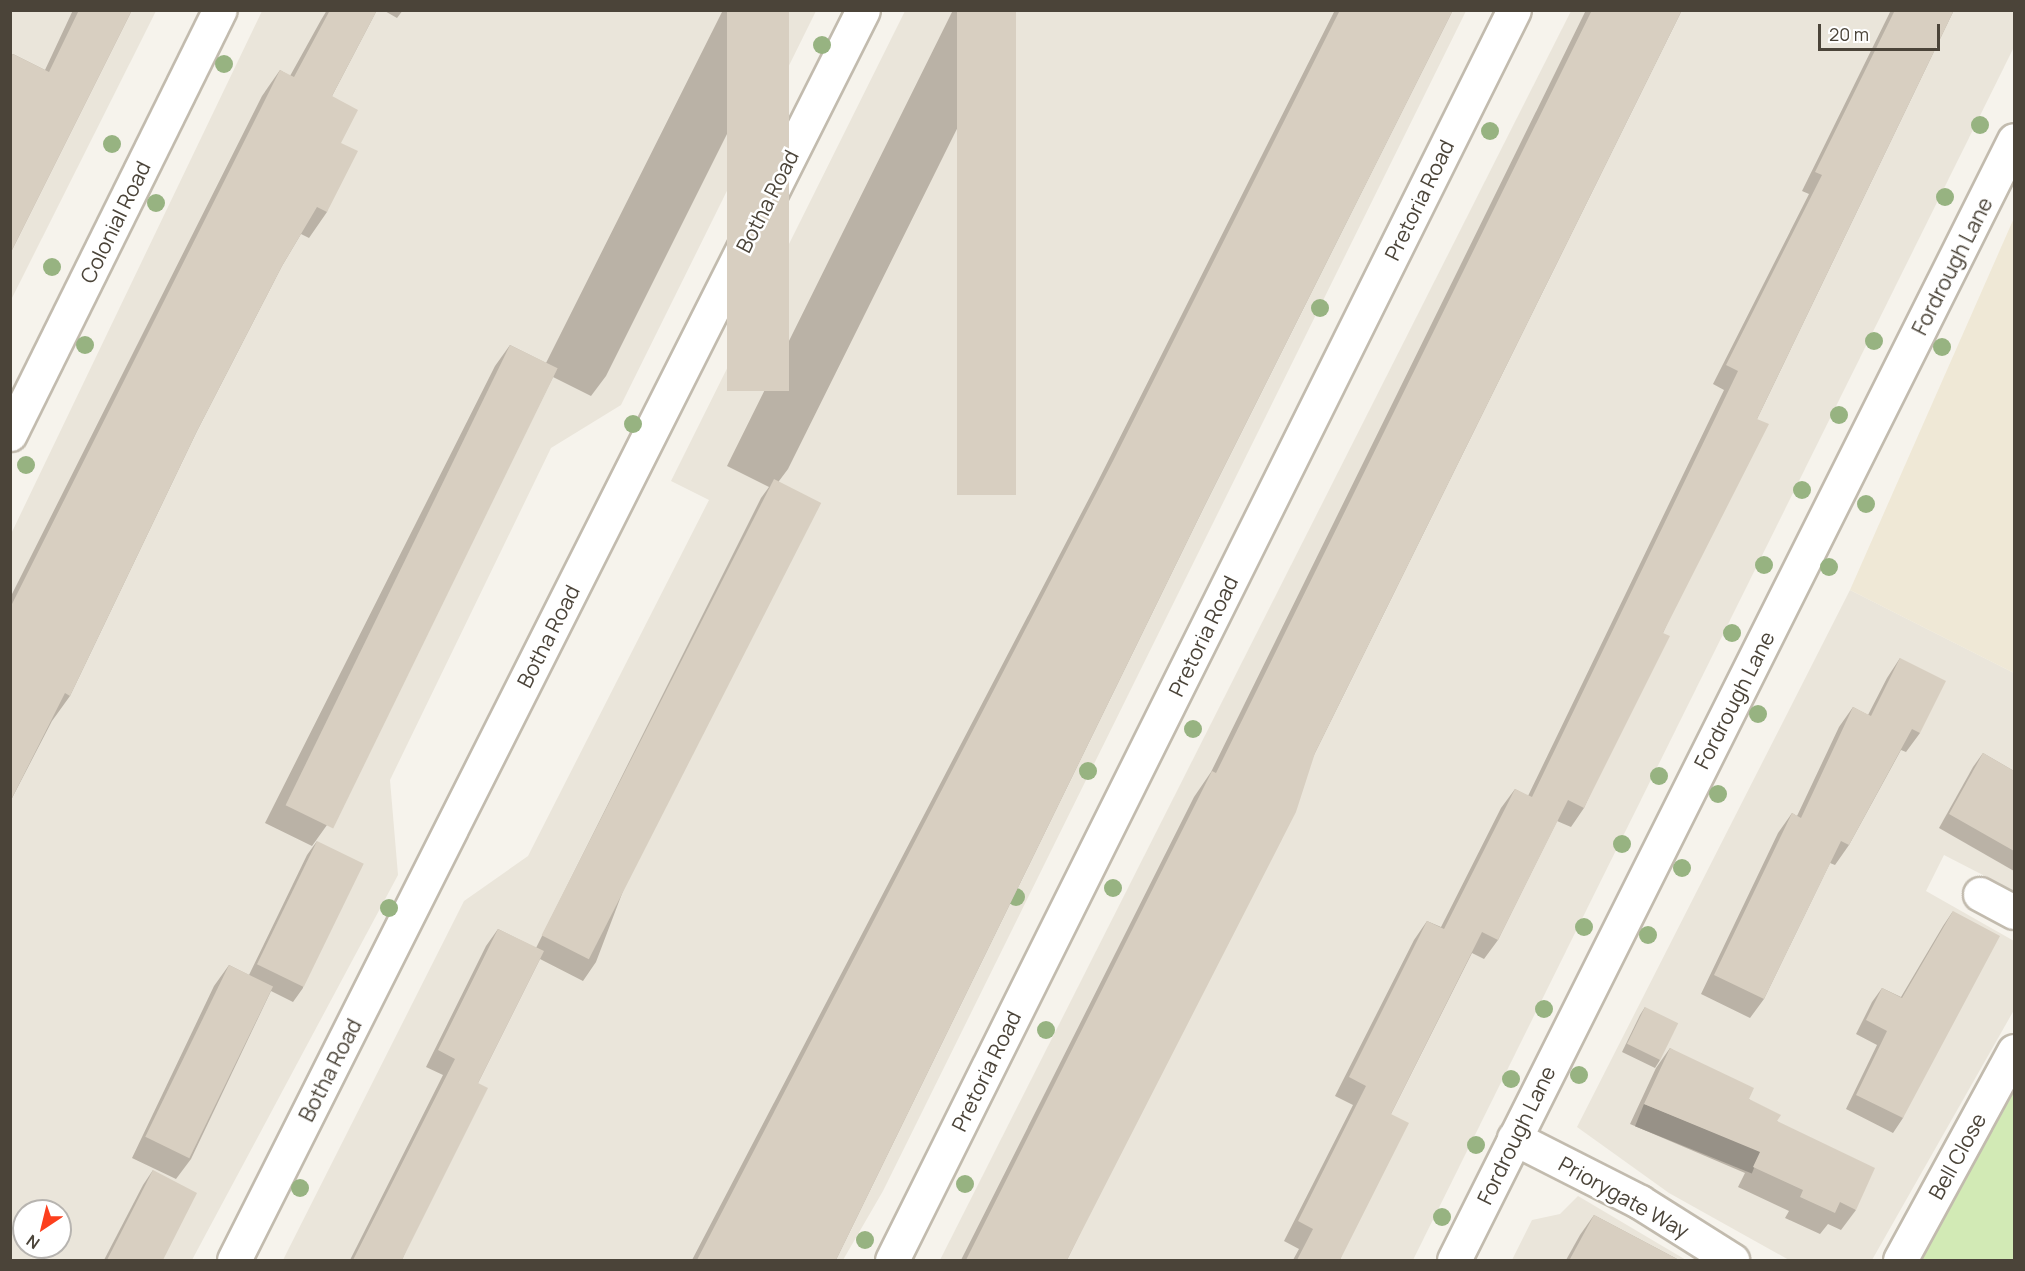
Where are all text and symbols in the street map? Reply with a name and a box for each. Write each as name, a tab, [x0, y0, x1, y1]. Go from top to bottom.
scale bar	[1821, 12, 1942, 50]
text: 20 m	[1829, 22, 1869, 46]
street label: Pretoria Road	[1379, 136, 1459, 264]
street label: Botha Road	[730, 145, 804, 257]
street label: Colonial Road	[75, 157, 155, 287]
street label: Fordrough Lane	[1907, 193, 1997, 339]
street label: Pretoria Road	[1163, 572, 1243, 700]
street label: Botha Road	[511, 580, 585, 692]
street label: Fordrough Lane	[1689, 627, 1779, 773]
street label: Pretoria Road	[946, 1007, 1026, 1135]
street label: Botha Road	[293, 1014, 367, 1126]
street label: Fordrough Lane	[1472, 1062, 1560, 1208]
street label: Bell Close	[1923, 1108, 1991, 1204]
street label: Priorygate Way	[1554, 1151, 1694, 1243]
north arrow	[12, 1199, 72, 1259]
text: N	[22, 1230, 44, 1254]

